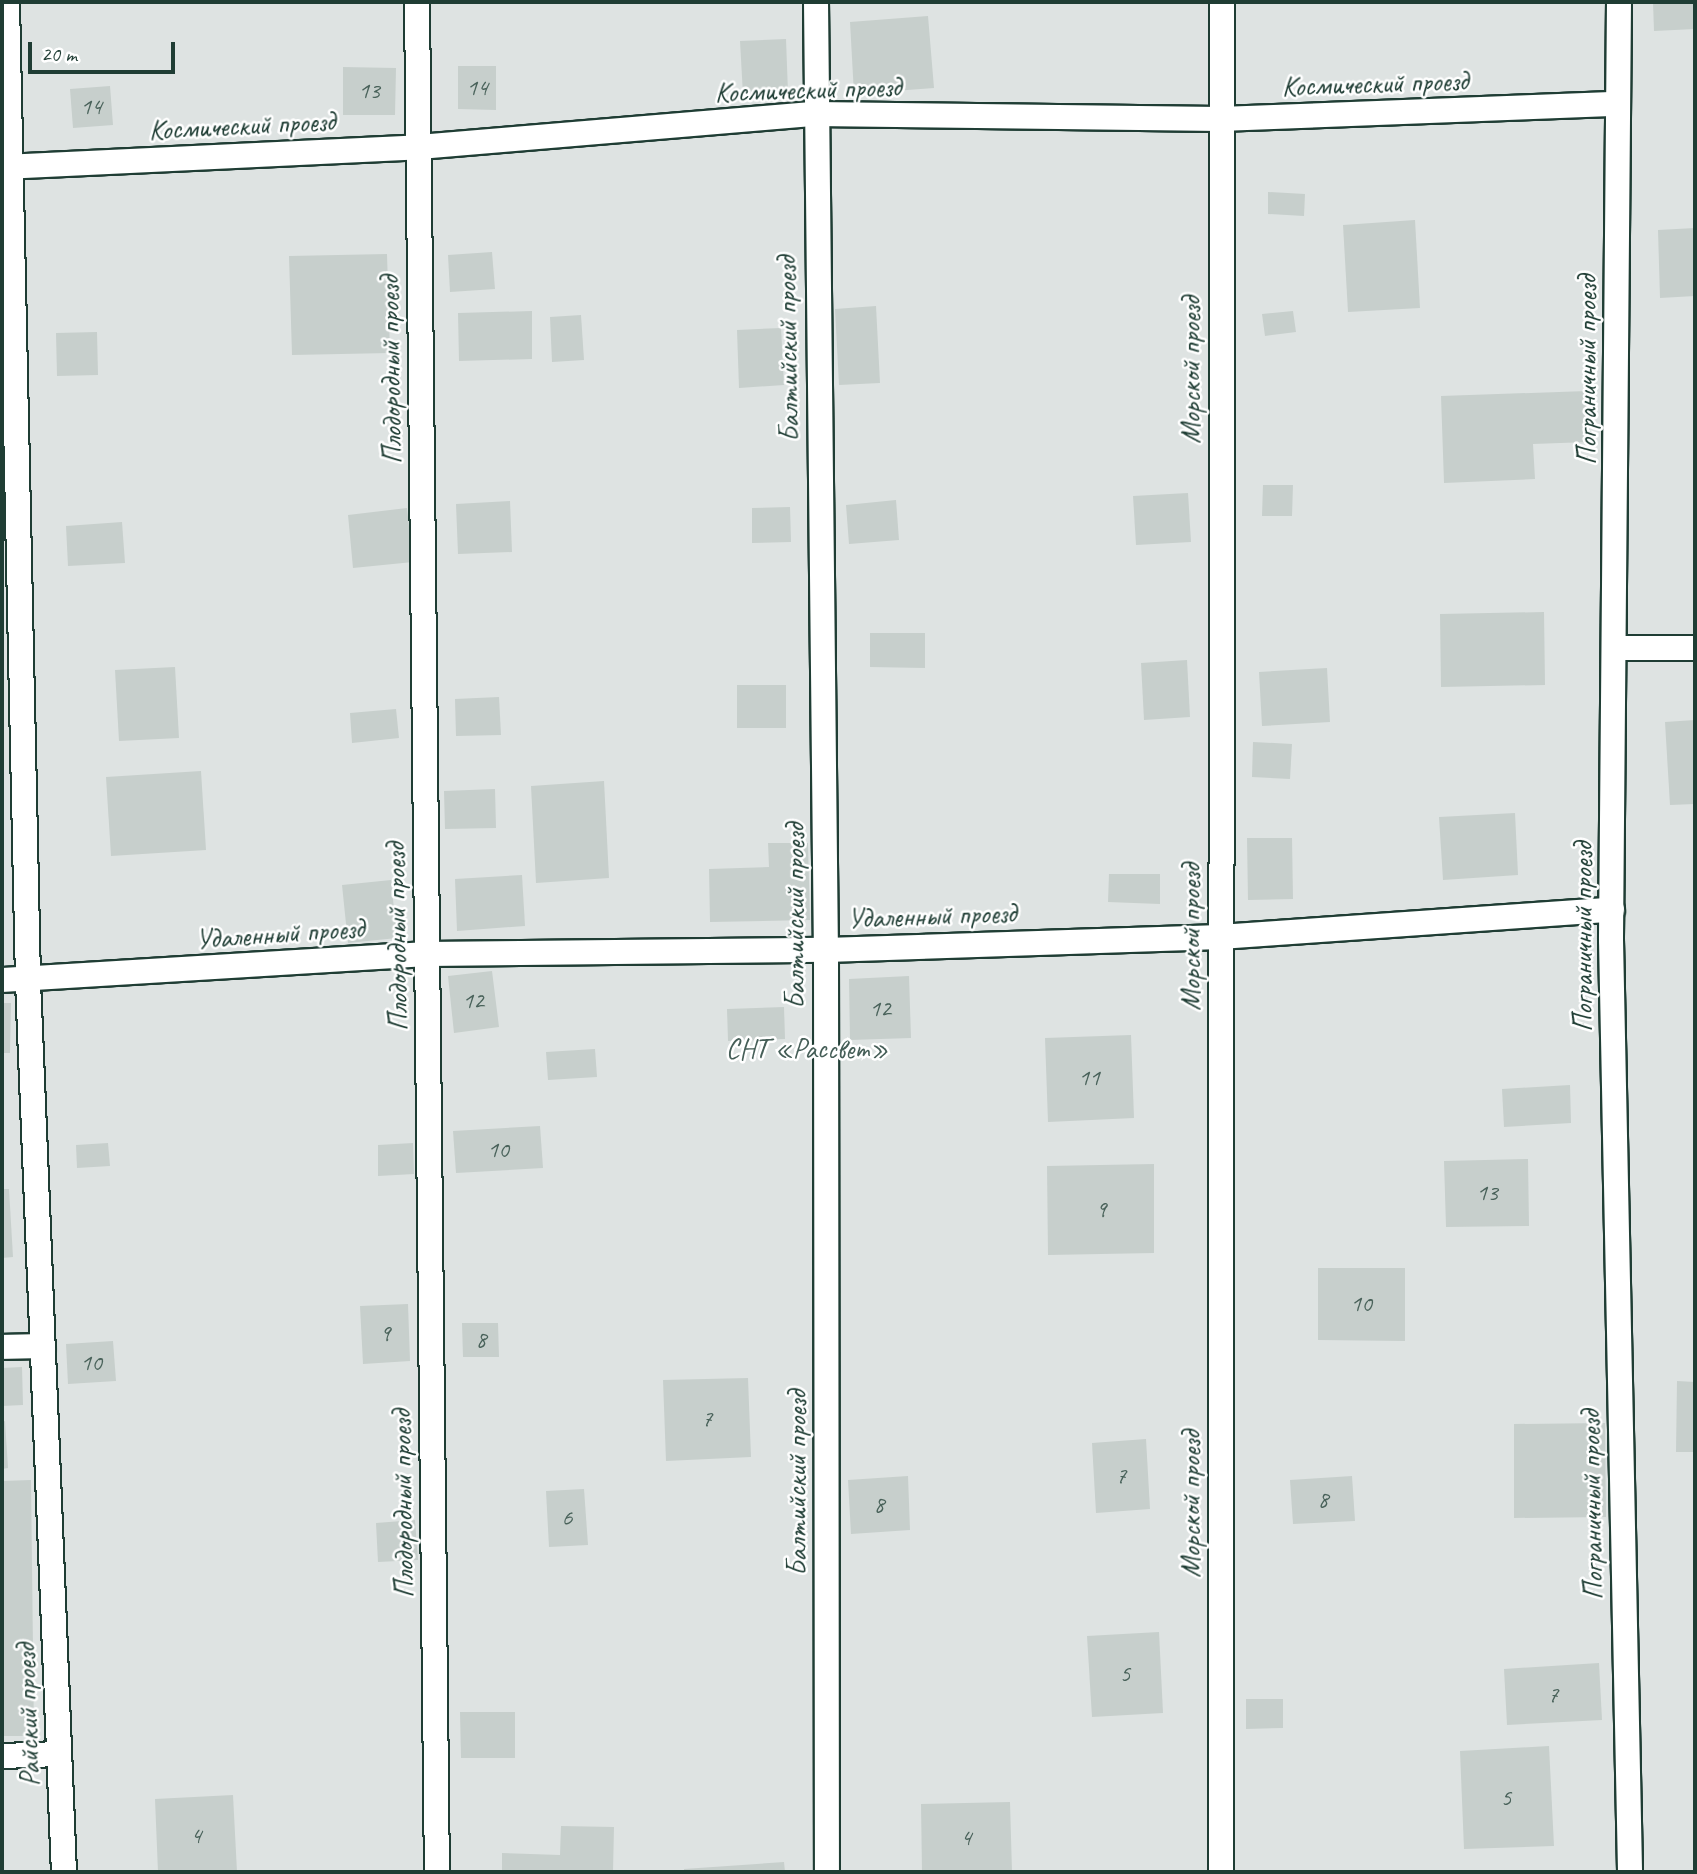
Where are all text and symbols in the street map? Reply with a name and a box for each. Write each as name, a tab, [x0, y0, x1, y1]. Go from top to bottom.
scale bar	[32, 28, 178, 72]
text: 20 m	[41, 41, 77, 67]
street label: Космический проезд	[1281, 64, 1469, 104]
street label: Космический проезд	[714, 70, 902, 110]
house number: 14	[466, 74, 488, 102]
house number: 13	[358, 77, 380, 105]
house number: 14	[80, 93, 102, 121]
street label: Космический проезд	[148, 104, 336, 148]
street label: Балтийский проезд	[770, 256, 806, 442]
street label: Пограничный проезд	[1570, 275, 1604, 465]
street label: Плодородный проезд	[373, 276, 409, 464]
street label: Морской проезд	[1174, 296, 1208, 444]
street label: Балтийский проезд	[778, 823, 812, 1009]
street label: Пограничный проезд	[1566, 842, 1600, 1032]
street label: Плодородный проезд	[379, 843, 415, 1031]
street label: Морской проезд	[1174, 863, 1208, 1011]
street label: Удаленный проезд	[847, 896, 1017, 936]
street label: Удаленный проезд	[195, 911, 365, 957]
house number: 12	[462, 987, 484, 1015]
house number: 12	[869, 995, 891, 1023]
park label: СНТ «Рассвет»	[726, 1032, 888, 1066]
house number: 11	[1078, 1064, 1100, 1092]
house number: 10	[487, 1136, 509, 1164]
house number: 13	[1476, 1179, 1498, 1207]
house number: 9	[1096, 1196, 1106, 1224]
house number: 10	[1350, 1290, 1372, 1318]
house number: 9	[380, 1320, 390, 1348]
house number: 8	[476, 1326, 486, 1354]
house number: 10	[80, 1349, 102, 1377]
street label: Балтийский проезд	[780, 1390, 814, 1576]
house number: 7	[702, 1405, 712, 1433]
street label: Плодородный проезд	[385, 1410, 421, 1598]
street label: Пограничный проезд	[1574, 1410, 1610, 1600]
street label: Морской проезд	[1174, 1430, 1208, 1578]
house number: 7	[1116, 1462, 1126, 1490]
house number: 8	[1318, 1486, 1328, 1514]
house number: 8	[874, 1491, 884, 1519]
house number: 6	[562, 1504, 572, 1532]
street label: Райский проезд	[9, 1643, 47, 1787]
house number: 5	[1120, 1660, 1130, 1688]
house number: 7	[1548, 1681, 1558, 1709]
house number: 5	[1501, 1784, 1511, 1812]
house number: 4	[191, 1822, 201, 1850]
house number: 4	[961, 1824, 971, 1852]

